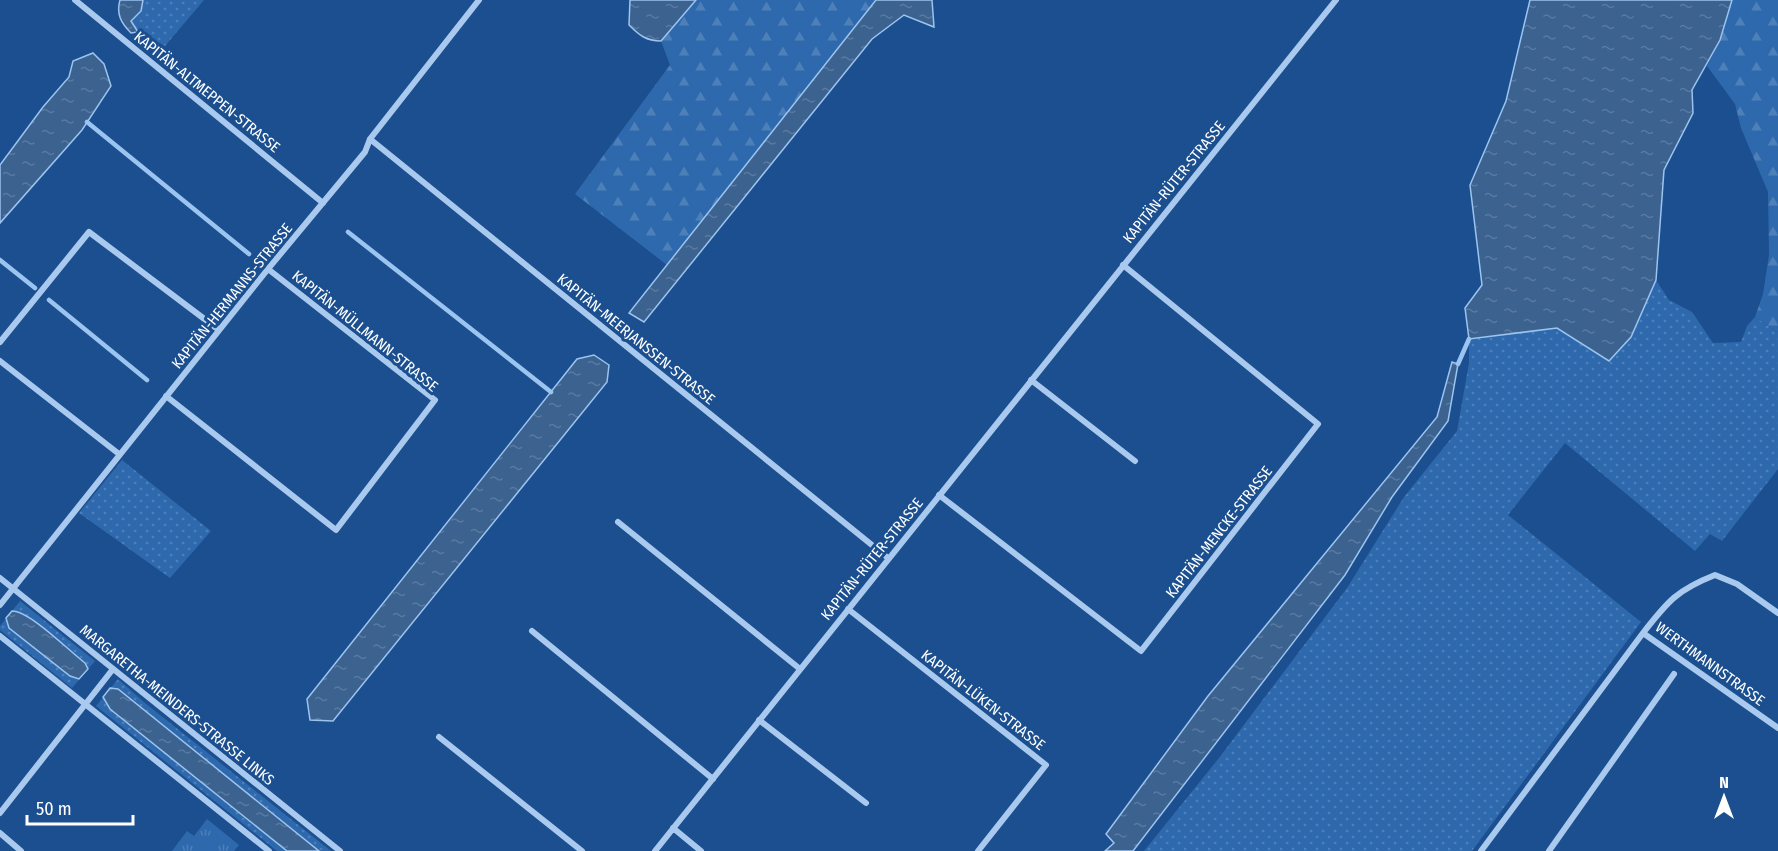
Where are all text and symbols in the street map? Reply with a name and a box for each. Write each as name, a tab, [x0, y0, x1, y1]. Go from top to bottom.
street label: KAPITÄN-ALTMEPPEN-STRASSE	[130, 28, 284, 156]
street label: KAPITÄN-RÜTER-STRASSE	[1119, 117, 1229, 247]
street label: KAPITÄN-HERMANNS-STRASSE	[168, 220, 296, 372]
street label: KAPITÄN-MÜLLMANN-STRASSE	[288, 267, 442, 395]
street label: KAPITÄN-MEERJANSSEN-STRASSE	[553, 270, 719, 408]
street label: KAPITÄN-MENCKE-STRASSE	[1162, 463, 1276, 601]
street label: KAPITÄN-RÜTER-STRASSE	[817, 494, 927, 624]
street label: WERTHMANNSTRASSE	[1652, 618, 1768, 710]
street label: MARGARETHA-MEINDERS-STRASSE LINKS	[76, 621, 278, 789]
street label: KAPITÄN-LÜKEN-STRASSE	[917, 646, 1049, 754]
north arrow	[1694, 767, 1754, 827]
text: N	[1719, 773, 1729, 792]
scale bar	[27, 788, 134, 826]
text: 50 m	[36, 798, 72, 820]

